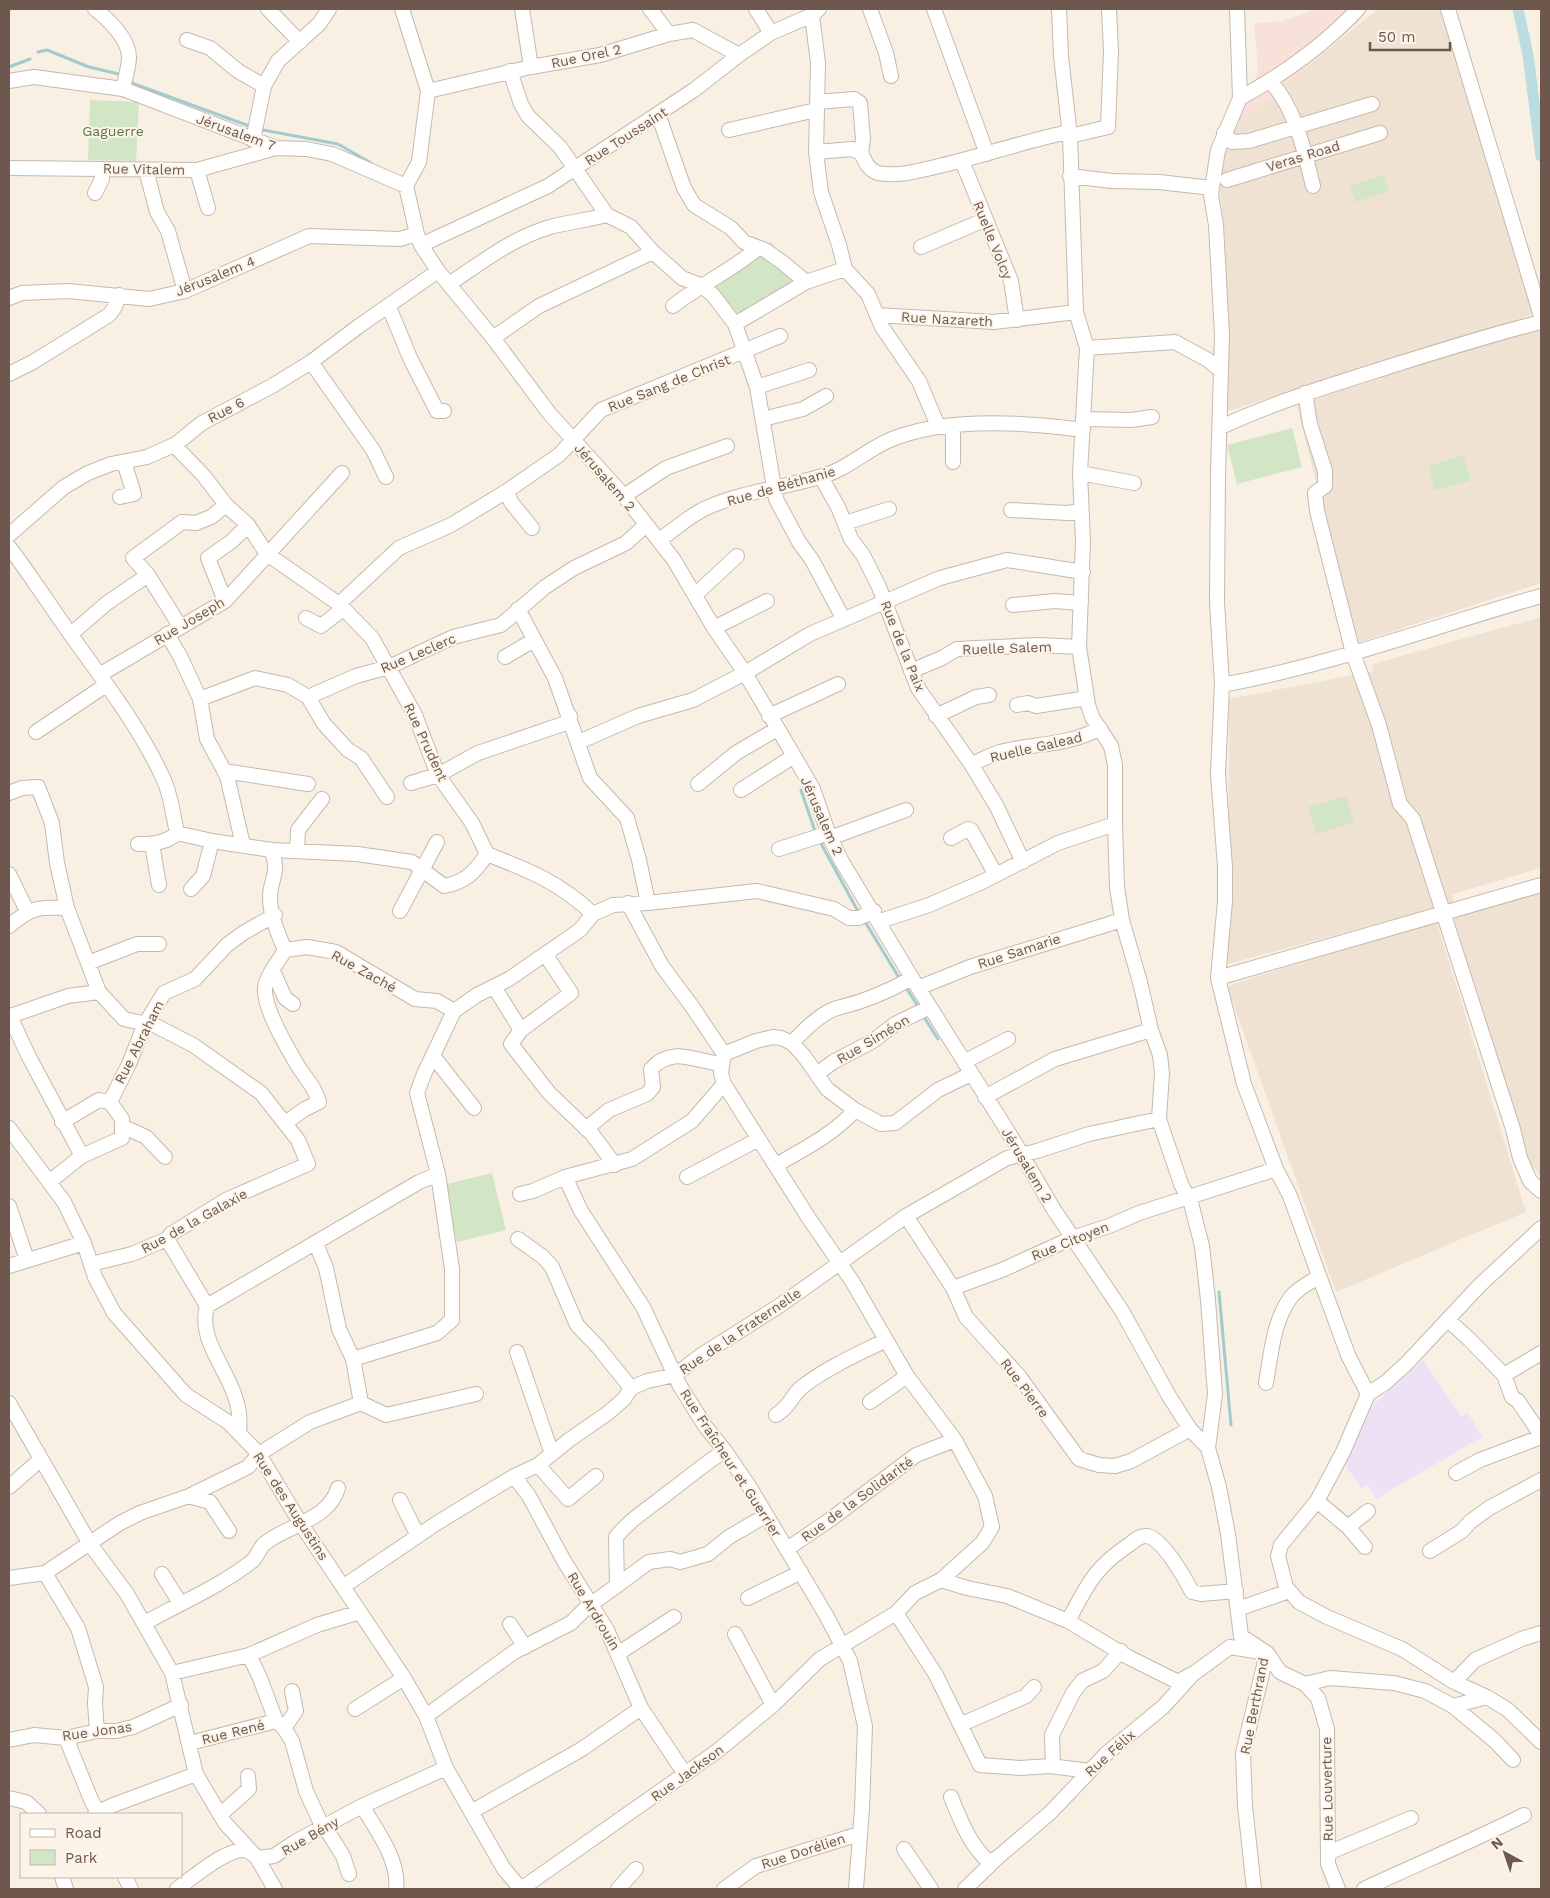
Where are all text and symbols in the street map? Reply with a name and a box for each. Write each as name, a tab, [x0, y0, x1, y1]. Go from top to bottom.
scale bar	[1370, 20, 1450, 52]
text: 50 m	[1378, 28, 1415, 46]
street label: Rue Orel 2	[549, 41, 623, 71]
street label: Rue Toussaint	[582, 103, 670, 169]
street label: Jérusalem 7	[194, 110, 278, 154]
park label: Gaguerre	[82, 123, 144, 139]
street label: Veras Road	[1264, 137, 1342, 175]
street label: Rue Vitalem	[103, 160, 185, 178]
street label: Ruelle Volcy	[970, 199, 1016, 282]
street label: Jérusalem 4	[173, 253, 257, 299]
street label: Rue Nazareth	[901, 309, 993, 329]
street label: Rue Sang de Christ	[605, 351, 733, 415]
street label: Rue 6	[205, 394, 247, 426]
street label: Jérusalem 2	[571, 440, 639, 514]
street label: Rue de Béthanie	[725, 463, 837, 509]
street label: Rue Joseph	[151, 594, 227, 648]
street label: Rue de la Paix	[877, 598, 929, 694]
street label: Rue Leclerc	[378, 630, 458, 676]
street label: Ruelle Salem	[962, 638, 1052, 658]
street label: Rue Prudent	[401, 700, 451, 784]
street label: Ruelle Galead	[988, 729, 1084, 765]
street label: Jérusalem 2	[798, 774, 846, 858]
street label: Rue Samarie	[976, 930, 1062, 972]
street label: Rue Zaché	[329, 947, 399, 995]
street label: Rue Abraham	[111, 998, 167, 1086]
street label: Rue Siméon	[834, 1011, 912, 1067]
street label: Jérusalem 2	[998, 1125, 1056, 1205]
street label: Rue de la Galaxie	[138, 1185, 250, 1257]
street label: Rue Citoyen	[1029, 1218, 1111, 1264]
street label: Rue de la Fraternelle	[676, 1284, 804, 1378]
street label: Rue Pierre	[997, 1355, 1053, 1421]
street label: Rue Fraîcheur et Guerrier	[677, 1386, 785, 1540]
street label: Rue des Augustins	[250, 1449, 332, 1563]
street label: Rue de la Solidarité	[798, 1453, 916, 1545]
street label: Rue Ardrouin	[564, 1569, 624, 1653]
street label: Rue Berthrand	[1237, 1656, 1271, 1756]
street label: Rue René	[200, 1716, 266, 1748]
street label: Rue Jonas	[61, 1718, 133, 1744]
street label: Rue Félix	[1082, 1726, 1138, 1780]
street label: Rue Louverture	[1318, 1737, 1336, 1841]
street label: Rue Jackson	[648, 1741, 726, 1805]
legend	[20, 1813, 182, 1878]
street label: Rue Bény	[278, 1813, 342, 1859]
text: Road	[65, 1824, 102, 1842]
north arrow	[1480, 1828, 1530, 1878]
street label: Rue Dorélien	[759, 1830, 847, 1872]
text: N	[1488, 1834, 1506, 1853]
text: Park	[65, 1849, 98, 1867]

